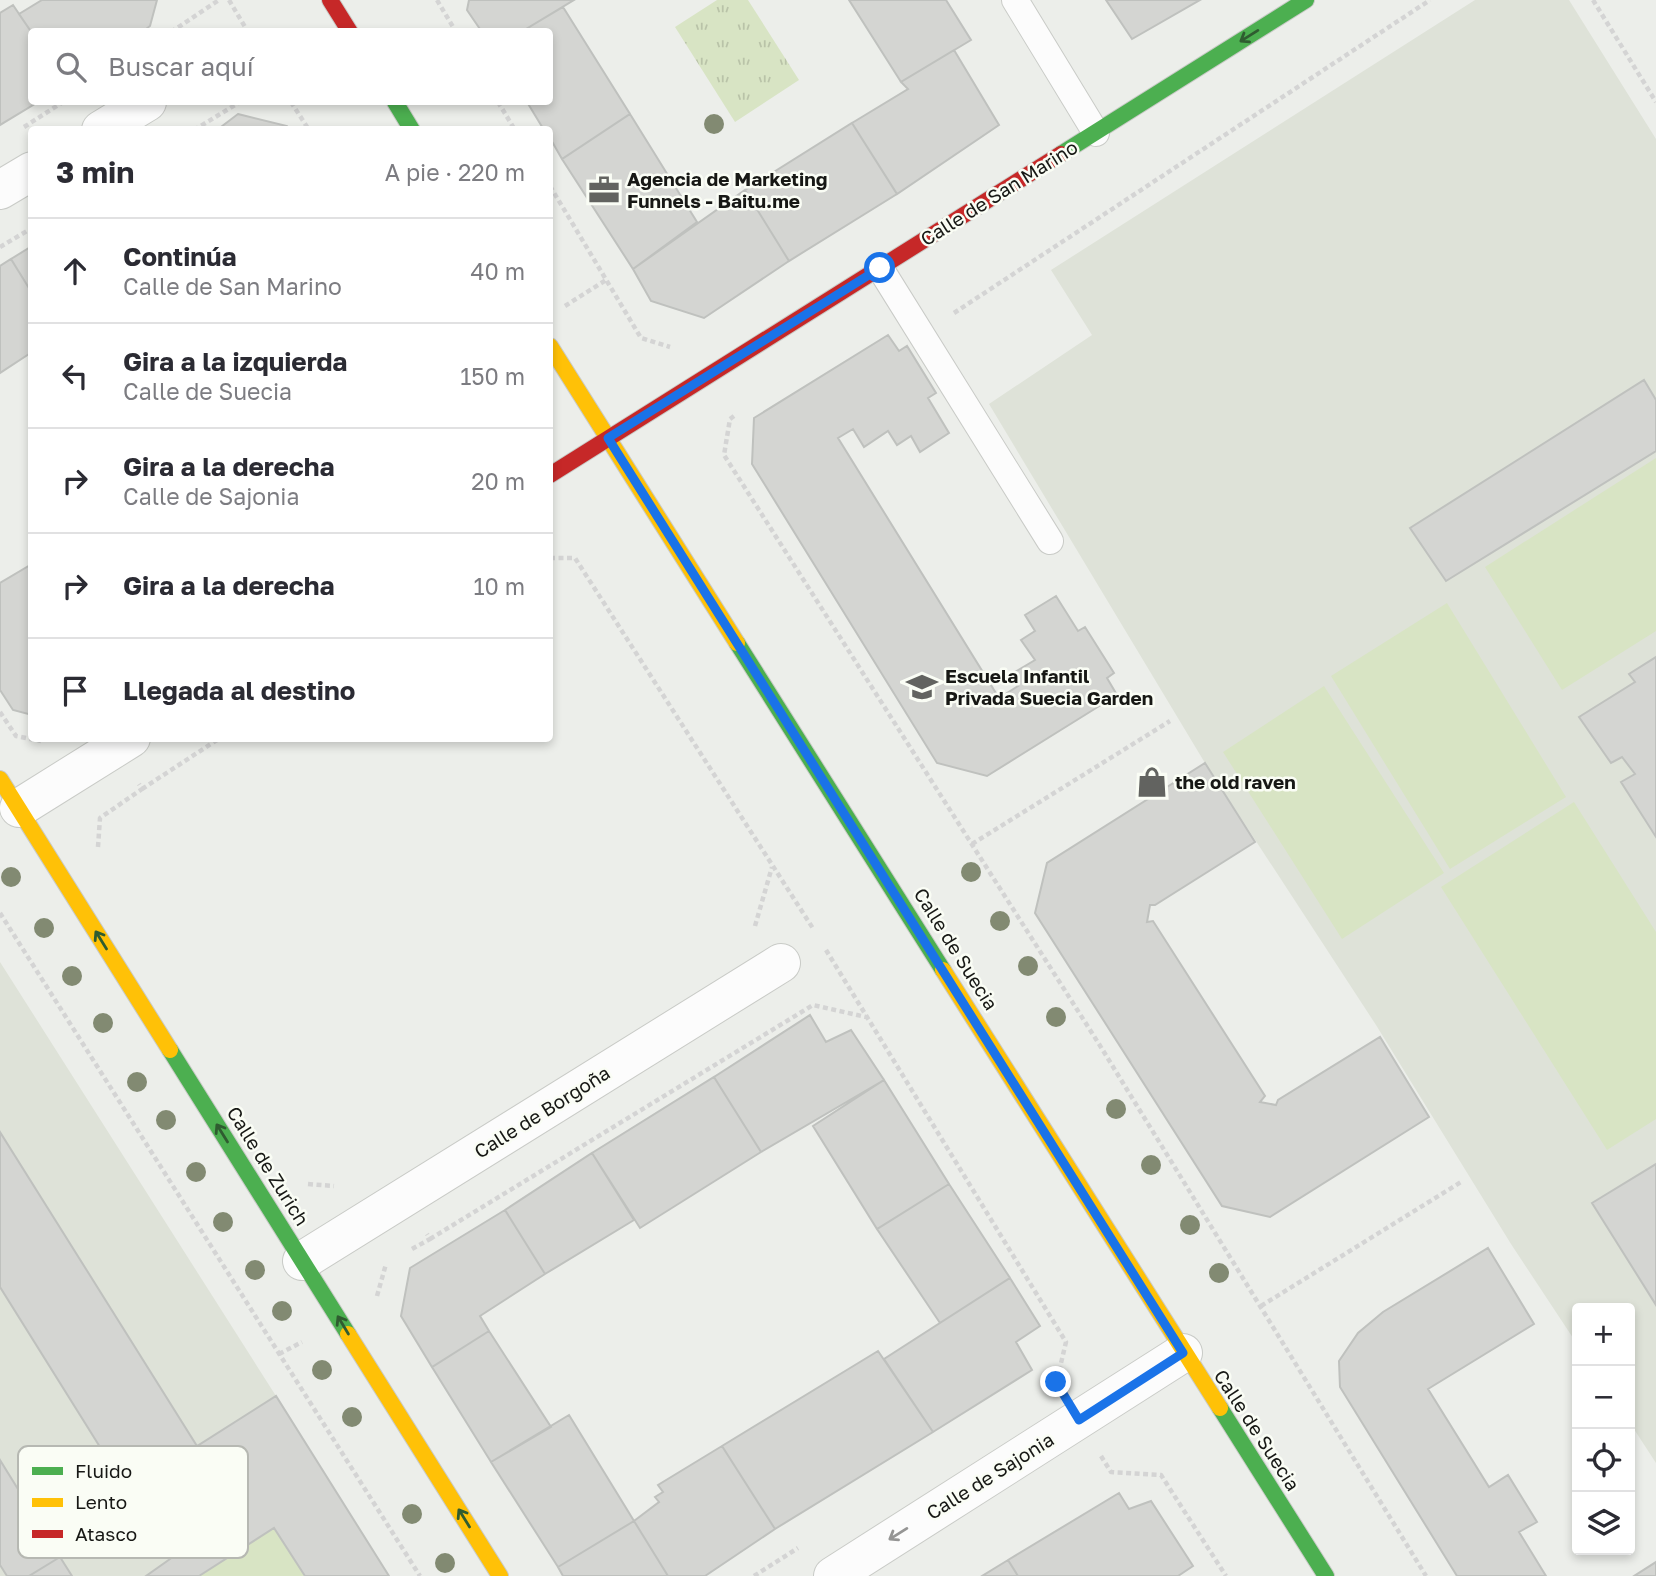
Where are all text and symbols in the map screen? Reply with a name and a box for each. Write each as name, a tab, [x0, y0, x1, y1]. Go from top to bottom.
search box	[28, 28, 553, 105]
one-way arrow	[1239, 30, 1259, 44]
icon: search	[52, 48, 90, 86]
text: Buscar aquí	[108, 51, 254, 82]
street label: Calle de San Marino	[916, 135, 1082, 250]
text: 3 min	[56, 154, 134, 190]
text: A pie · 220 m	[385, 158, 525, 186]
place label: Agencia de Marketing Funnels - Baitu.me	[627, 167, 827, 212]
office icon: Agencia de Marketing Funnels - Baitu.me	[587, 173, 621, 207]
text: Continúa	[123, 241, 237, 272]
icon: ahead	[56, 252, 94, 290]
route start	[864, 252, 895, 283]
text: 40 m	[471, 257, 525, 285]
text: Calle de San Marino	[123, 272, 342, 300]
text: Gira a la izquierda	[123, 346, 347, 377]
icon: left	[56, 357, 94, 395]
text: 150 m	[460, 362, 525, 390]
text: Calle de Suecia	[123, 377, 292, 405]
text: Gira a la derecha	[123, 451, 335, 482]
icon: right	[56, 462, 94, 500]
text: 20 m	[471, 467, 525, 495]
text: Calle de Sajonia	[123, 482, 299, 510]
icon: right	[56, 567, 94, 605]
text: Gira a la derecha	[123, 570, 335, 601]
text: 10 m	[473, 572, 525, 600]
place label: Escuela Infantil Privada Suecia Garden	[945, 664, 1153, 709]
school or university icon: Escuela Infantil Privada Suecia Garden	[905, 670, 939, 704]
icon: arrive	[56, 672, 94, 710]
text: Llegada al destino	[123, 675, 355, 706]
shop icon: the old raven	[1135, 765, 1169, 799]
place label: the old raven	[1175, 770, 1296, 793]
street label: Calle de Suecia	[910, 883, 1003, 1014]
one-way arrow	[94, 930, 108, 950]
street label: Calle de Borgoña	[470, 1061, 614, 1163]
street label: Calle de Zurich	[223, 1102, 314, 1229]
one-way arrow	[215, 1123, 229, 1143]
map controls	[1572, 1303, 1635, 1555]
button: +	[1572, 1303, 1635, 1366]
one-way arrow	[335, 1316, 349, 1336]
street label: Calle de Suecia	[1210, 1365, 1305, 1495]
route end	[1040, 1366, 1071, 1397]
button: −	[1572, 1366, 1635, 1429]
street label: Calle de Sajonia	[922, 1427, 1058, 1524]
button: locate	[1572, 1429, 1635, 1492]
legend	[18, 1446, 248, 1558]
text: Fluido	[75, 1459, 132, 1482]
text: Lento	[75, 1490, 127, 1513]
button: layers	[1572, 1492, 1635, 1555]
one-way arrow	[456, 1509, 470, 1529]
text: Atasco	[75, 1522, 137, 1545]
one-way arrow	[889, 1528, 909, 1542]

